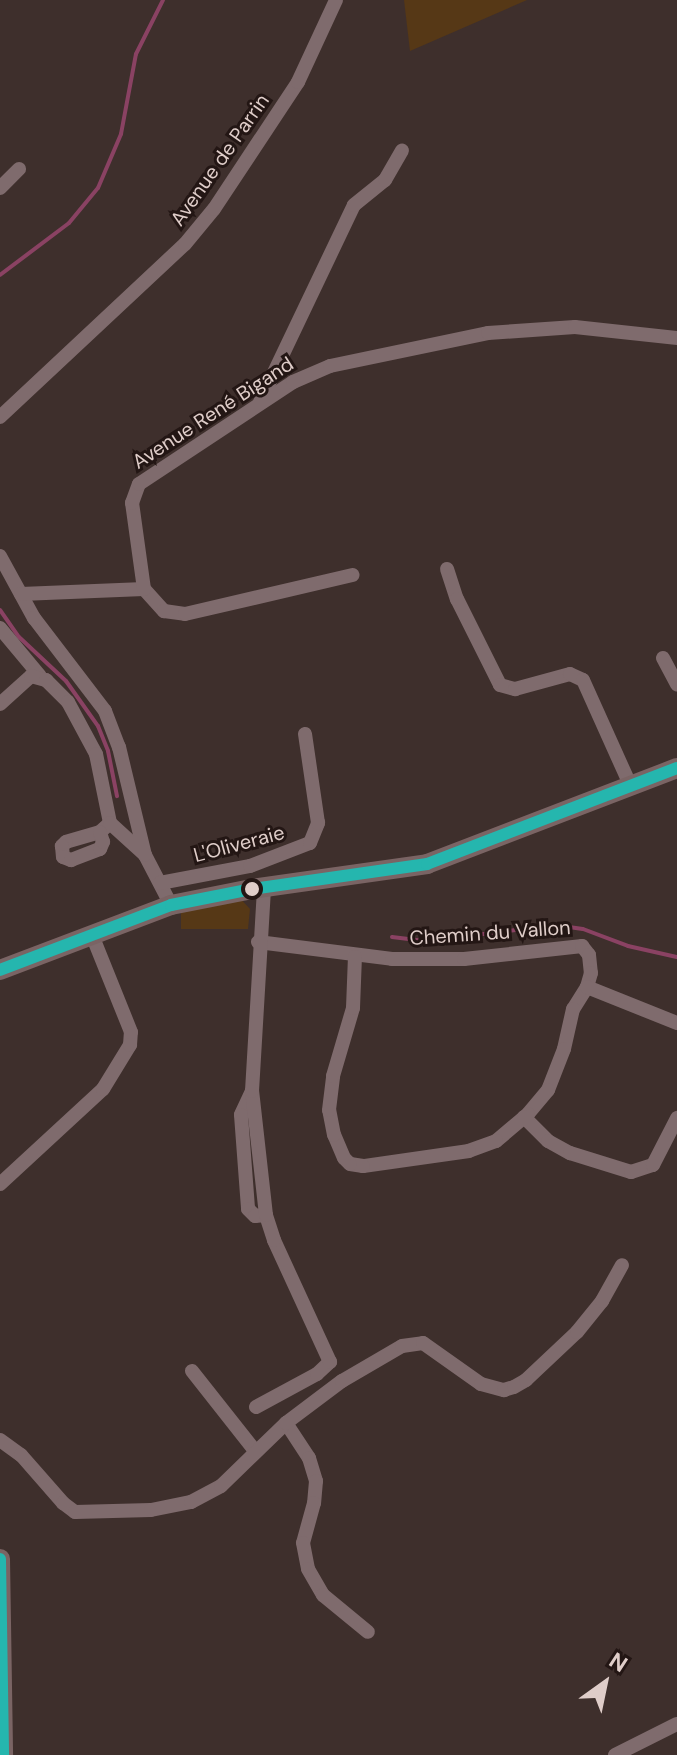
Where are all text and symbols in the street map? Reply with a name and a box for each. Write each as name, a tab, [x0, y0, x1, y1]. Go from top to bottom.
street label: Avenue de Parrin	[166, 89, 274, 231]
street label: Avenue René Bigand	[128, 352, 298, 474]
street label: L'Oliveraie	[191, 820, 287, 868]
unlabelled marker	[244, 881, 260, 897]
street label: Chemin du Vallon	[409, 915, 571, 951]
north arrow	[565, 1643, 645, 1723]
text: N	[604, 1646, 633, 1679]

